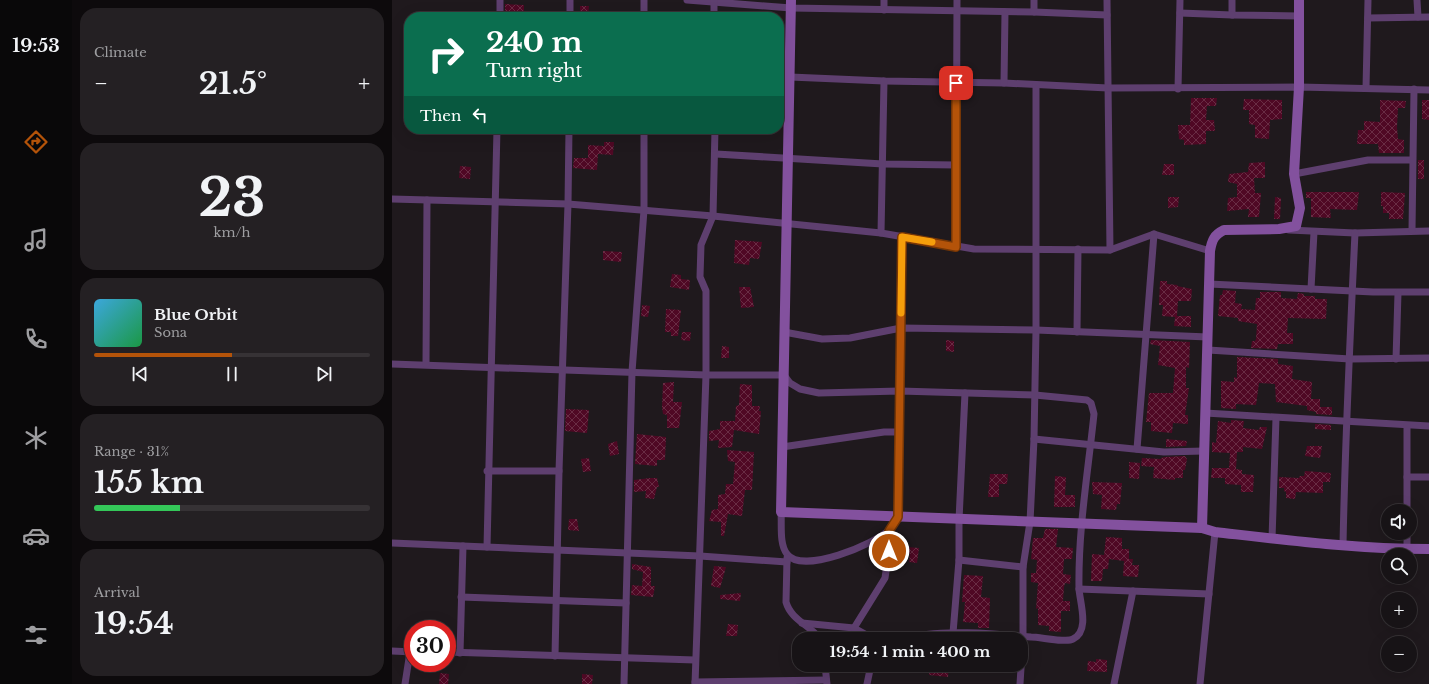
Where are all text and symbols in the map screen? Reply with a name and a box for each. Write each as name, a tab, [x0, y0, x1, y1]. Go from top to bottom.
text: 240 m	[486, 25, 582, 60]
icon: right	[420, 28, 472, 80]
text: 19:53	[12, 35, 60, 57]
text: Climate	[94, 44, 147, 61]
text: Turn right	[486, 60, 582, 82]
text: 21.5°	[199, 65, 267, 102]
pin	[939, 66, 973, 100]
text: −	[94, 70, 108, 97]
text: +	[358, 70, 370, 97]
icon: arrive	[945, 72, 967, 94]
icon: left	[469, 104, 491, 126]
text: Then	[420, 106, 461, 125]
icon: directions	[22, 128, 50, 156]
text: 23	[199, 166, 265, 230]
text: km/h	[214, 224, 250, 241]
icon: music	[22, 226, 50, 254]
text: Blue Orbit	[154, 305, 237, 324]
text: Sona	[154, 324, 187, 341]
icon: phone	[22, 325, 50, 353]
icon: previous	[129, 363, 151, 385]
icon: pause	[221, 363, 243, 385]
icon: next	[313, 363, 335, 385]
icon: climate	[22, 424, 50, 452]
text: Range · 31%	[94, 443, 169, 460]
text: 155 km	[94, 464, 204, 501]
map controls	[1381, 504, 1417, 672]
button: sound	[1381, 504, 1417, 540]
icon: car	[22, 522, 50, 550]
position arrow	[868, 530, 910, 572]
button: search	[1381, 548, 1417, 584]
text: Arrival	[94, 584, 140, 601]
button: +	[1381, 592, 1417, 628]
text: 19:54	[94, 605, 174, 642]
speed limit sign: 30	[404, 620, 456, 672]
icon: filters	[22, 621, 50, 649]
button: −	[1381, 636, 1417, 672]
text: 19:54 · 1 min · 400 m	[830, 642, 990, 661]

